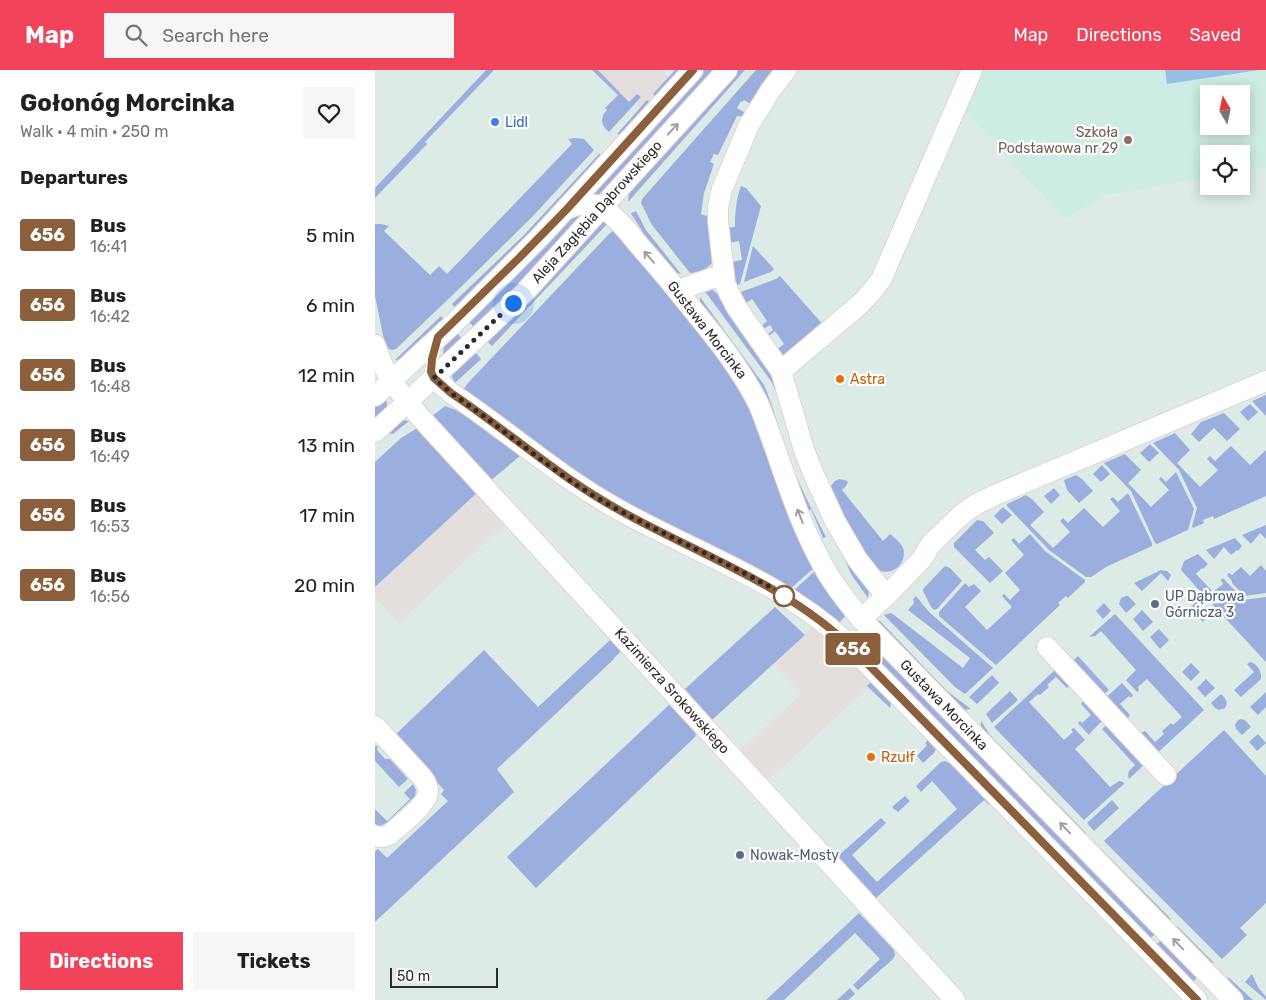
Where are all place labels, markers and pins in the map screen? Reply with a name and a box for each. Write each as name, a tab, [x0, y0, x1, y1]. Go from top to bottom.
place label: Lidl	[505, 114, 528, 131]
marker: Lidl	[489, 116, 501, 128]
place label: Szkoła Podstawowa nr 29	[998, 124, 1118, 157]
marker: Szkoła Podstawowa nr 29	[1122, 134, 1134, 146]
place label: Astra	[850, 371, 885, 388]
marker: Astra	[834, 373, 846, 385]
unlabelled marker	[773, 585, 795, 607]
place label: UP Dąbrowa Górnicza 3	[1165, 588, 1244, 621]
marker: UP Dąbrowa Górnicza 3	[1149, 598, 1161, 610]
place label: Rzułf	[881, 749, 916, 766]
marker: Rzułf	[865, 751, 877, 763]
place label: Nowak-Mosty	[750, 847, 839, 864]
marker: Nowak-Mosty	[734, 849, 746, 861]

